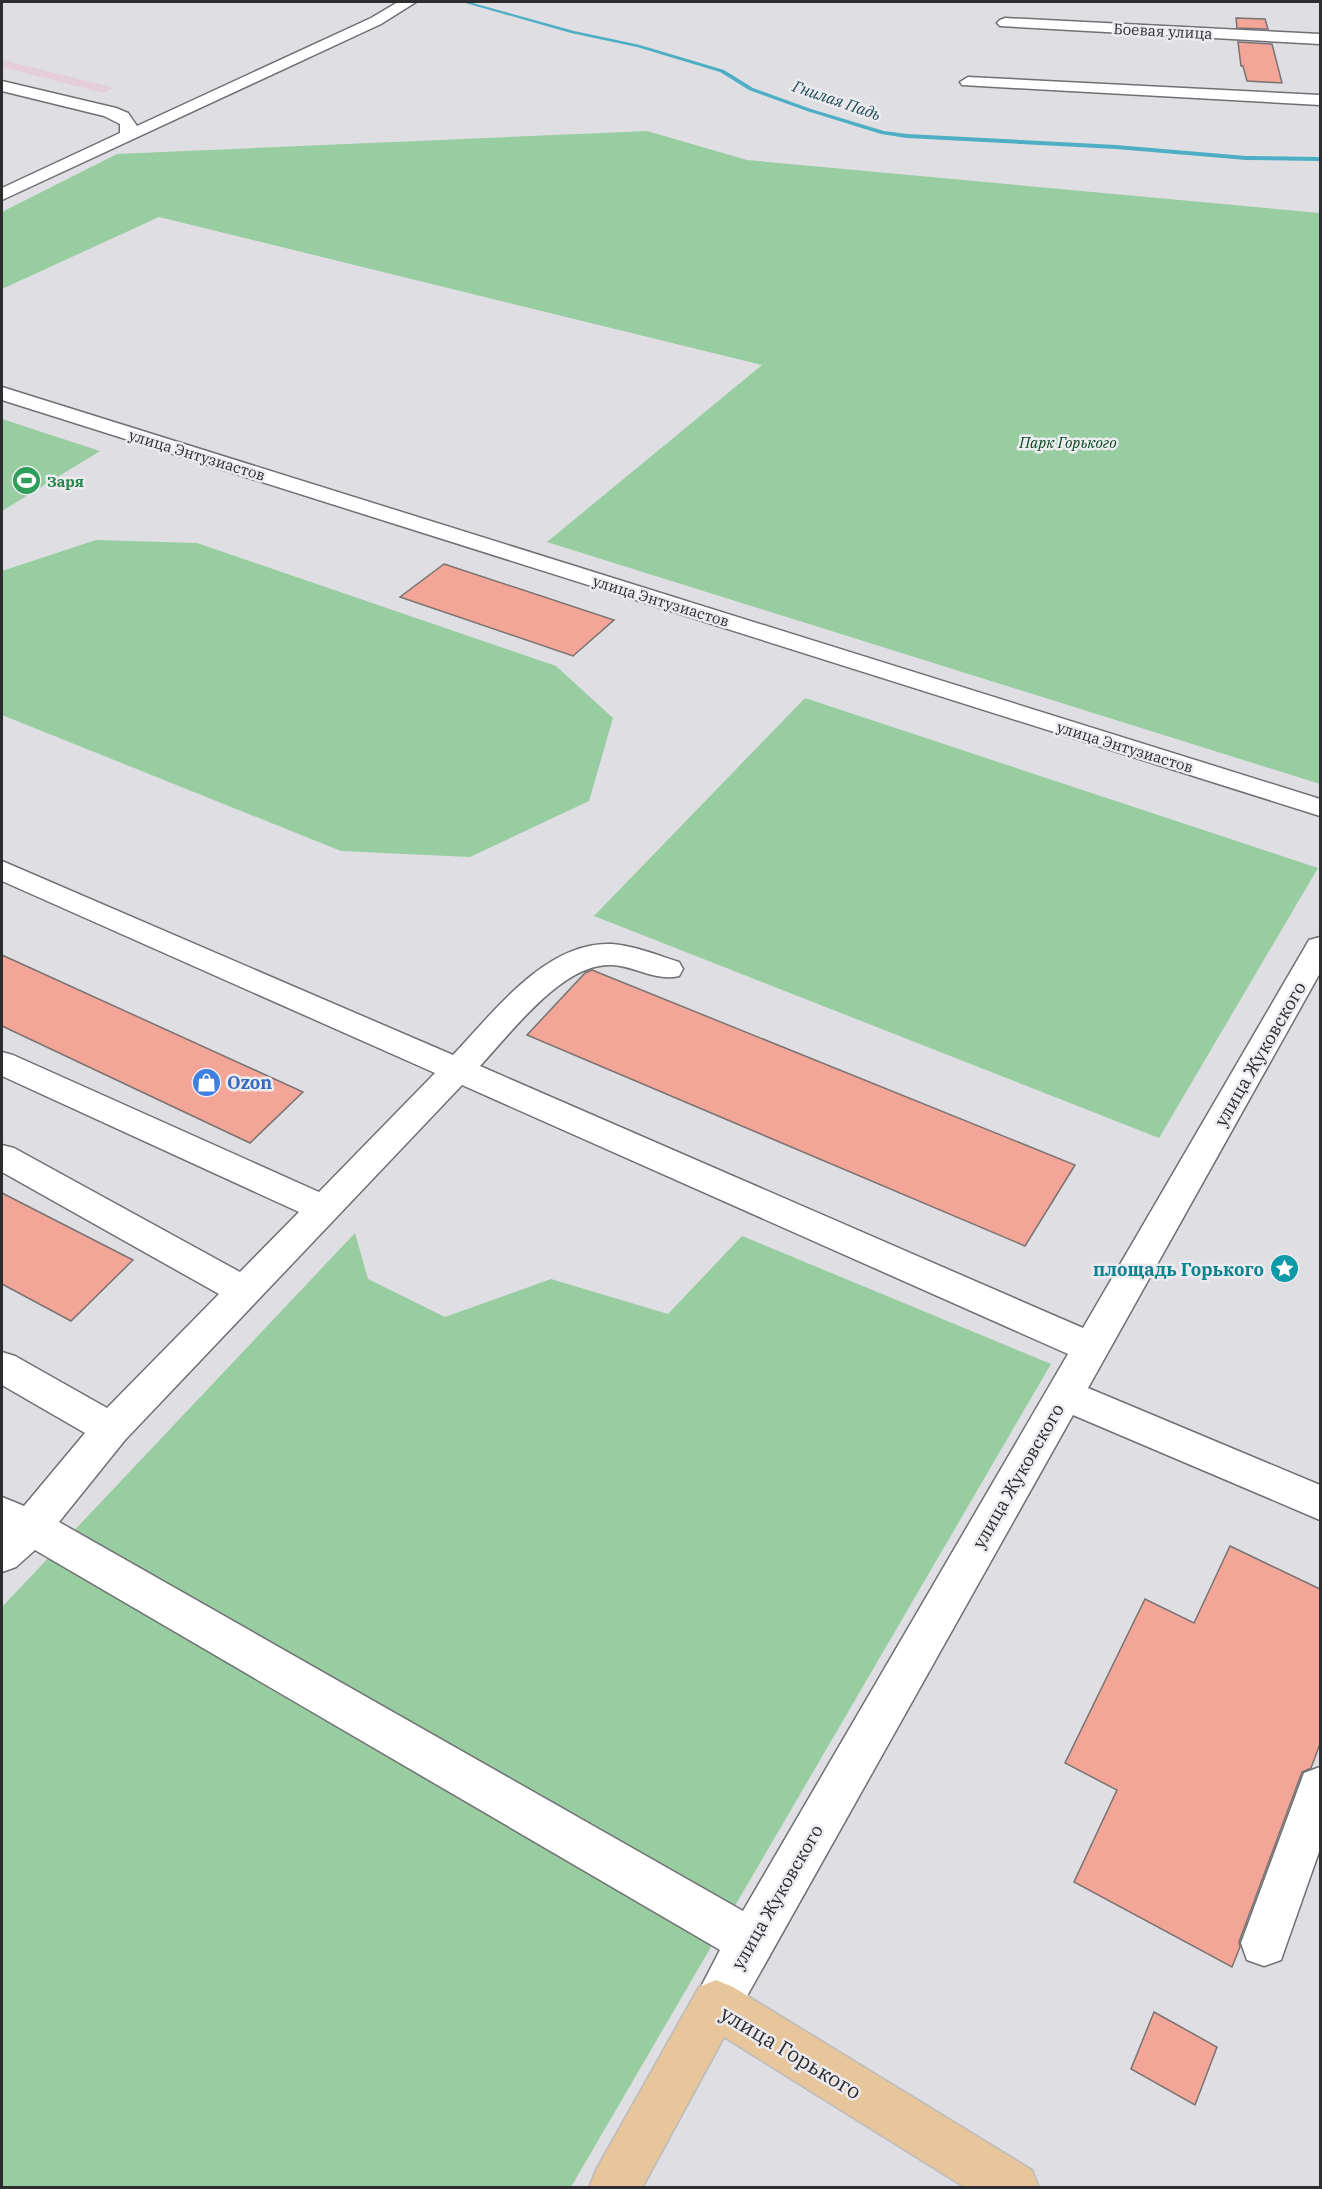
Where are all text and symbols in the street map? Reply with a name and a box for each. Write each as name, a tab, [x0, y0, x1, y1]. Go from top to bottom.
street label: Боевая улица	[1113, 19, 1213, 43]
water label: Гнилая Падь	[789, 75, 884, 124]
street label: улица Энтузиастов	[127, 425, 267, 485]
park label: Парк Горького	[1018, 433, 1117, 452]
sports icon: Заря	[10, 465, 42, 497]
place label: Заря	[47, 472, 84, 491]
street label: улица Энтузиастов	[591, 571, 731, 631]
street label: улица Энтузиастов	[1055, 717, 1195, 777]
street label: улица Жуковского	[1209, 978, 1311, 1130]
shop icon: Ozon	[190, 1066, 222, 1098]
place label: Ozon	[227, 1071, 272, 1094]
place icon: площадь Горького	[1269, 1253, 1301, 1285]
place label: площадь Горького	[1093, 1258, 1264, 1281]
street label: улица Жуковского	[967, 1400, 1069, 1552]
street label: улица Жуковского	[726, 1821, 828, 1973]
street label: улица Горького	[715, 1999, 867, 2105]

